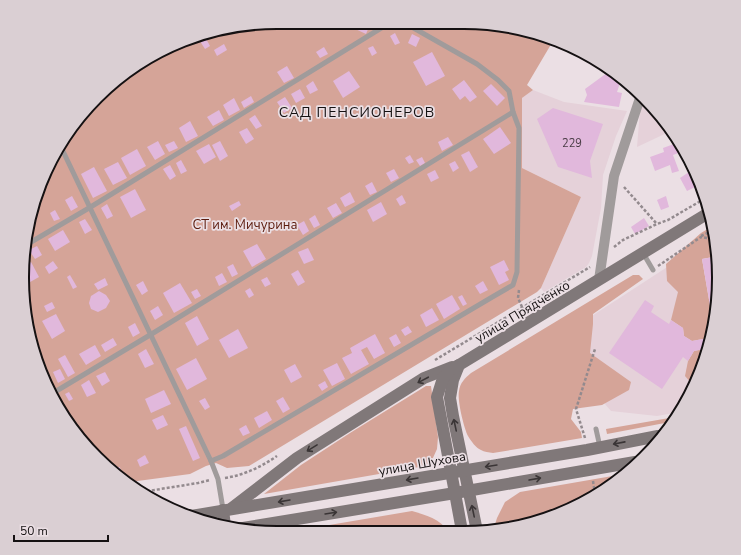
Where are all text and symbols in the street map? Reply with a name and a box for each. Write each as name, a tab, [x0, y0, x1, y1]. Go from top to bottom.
district label: САД ПЕНСИОНЕРОВ	[279, 103, 435, 122]
house number: 229	[562, 136, 582, 151]
park label: СТ им. Мичурина	[193, 216, 297, 234]
street label: улица Прядченко	[472, 276, 573, 347]
one-way arrow	[417, 376, 429, 384]
one-way arrow	[450, 419, 458, 432]
one-way arrow	[613, 440, 626, 448]
one-way arrow	[307, 444, 318, 452]
street label: улица Шухова	[377, 447, 467, 481]
one-way arrow	[485, 462, 498, 470]
one-way arrow	[406, 475, 419, 483]
one-way arrow	[528, 475, 541, 483]
one-way arrow	[278, 497, 291, 505]
one-way arrow	[468, 505, 476, 518]
one-way arrow	[324, 509, 337, 517]
scale bar	[14, 517, 108, 543]
text: 50 m	[20, 523, 48, 539]

